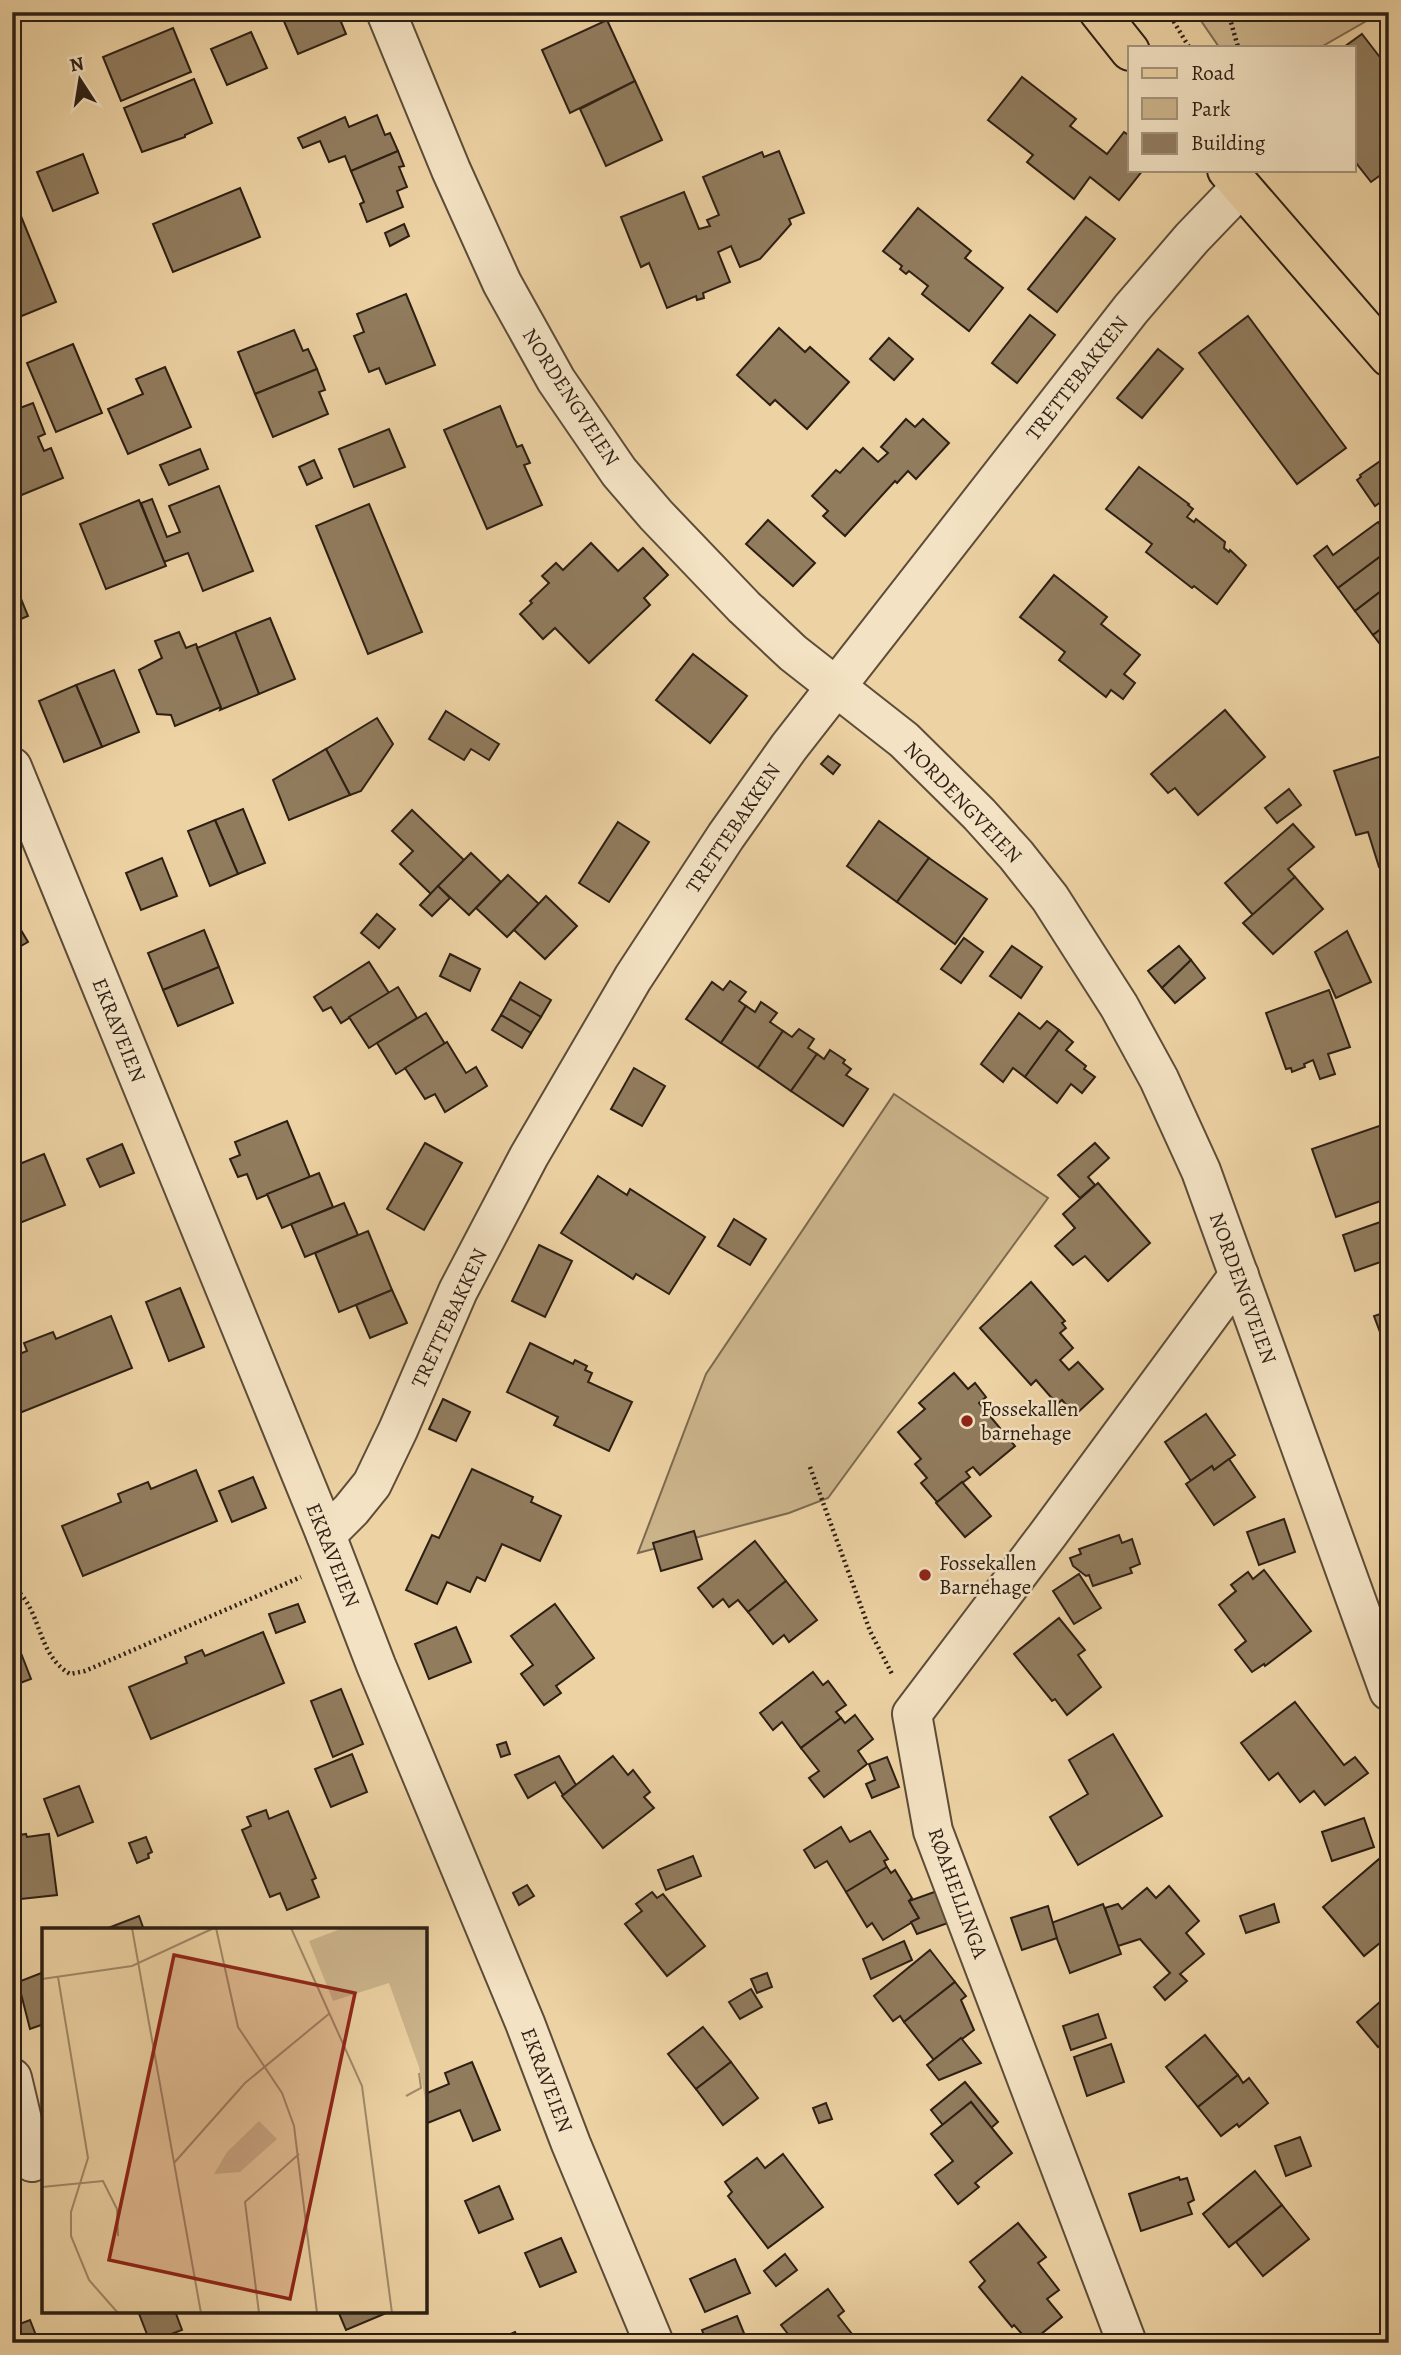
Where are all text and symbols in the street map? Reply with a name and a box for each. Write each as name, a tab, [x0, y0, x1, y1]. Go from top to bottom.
north arrow	[46, 46, 116, 116]
legend	[1128, 46, 1356, 172]
text: N	[67, 50, 86, 79]
text: Road	[1191, 59, 1235, 87]
text: Park	[1191, 95, 1231, 123]
text: Building	[1191, 129, 1266, 157]
street label: TRETTEBAKKEN	[1019, 310, 1135, 446]
street label: NORDENGVEIEN	[516, 323, 626, 471]
street label: NORDENGVEIEN	[898, 735, 1028, 869]
street label: TRETTEBAKKEN	[679, 758, 787, 898]
street label: EKRAVEIEN	[85, 974, 153, 1086]
street label: NORDENGVEIEN	[1203, 1208, 1283, 1368]
street label: TRETTEBAKKEN	[404, 1244, 494, 1392]
place label: Fossekallen barnehage	[981, 1395, 1079, 1447]
marker: Fossekallen barnehage	[959, 1413, 975, 1429]
street label: EKRAVEIEN	[299, 1499, 367, 1611]
place label: Fossekallen Barnehage	[939, 1549, 1037, 1601]
marker: Fossekallen Barnehage	[917, 1567, 933, 1583]
street label: RØAHELLINGA	[921, 1824, 995, 1963]
inset map	[42, 1928, 427, 2313]
street label: EKRAVEIEN	[514, 2024, 580, 2136]

